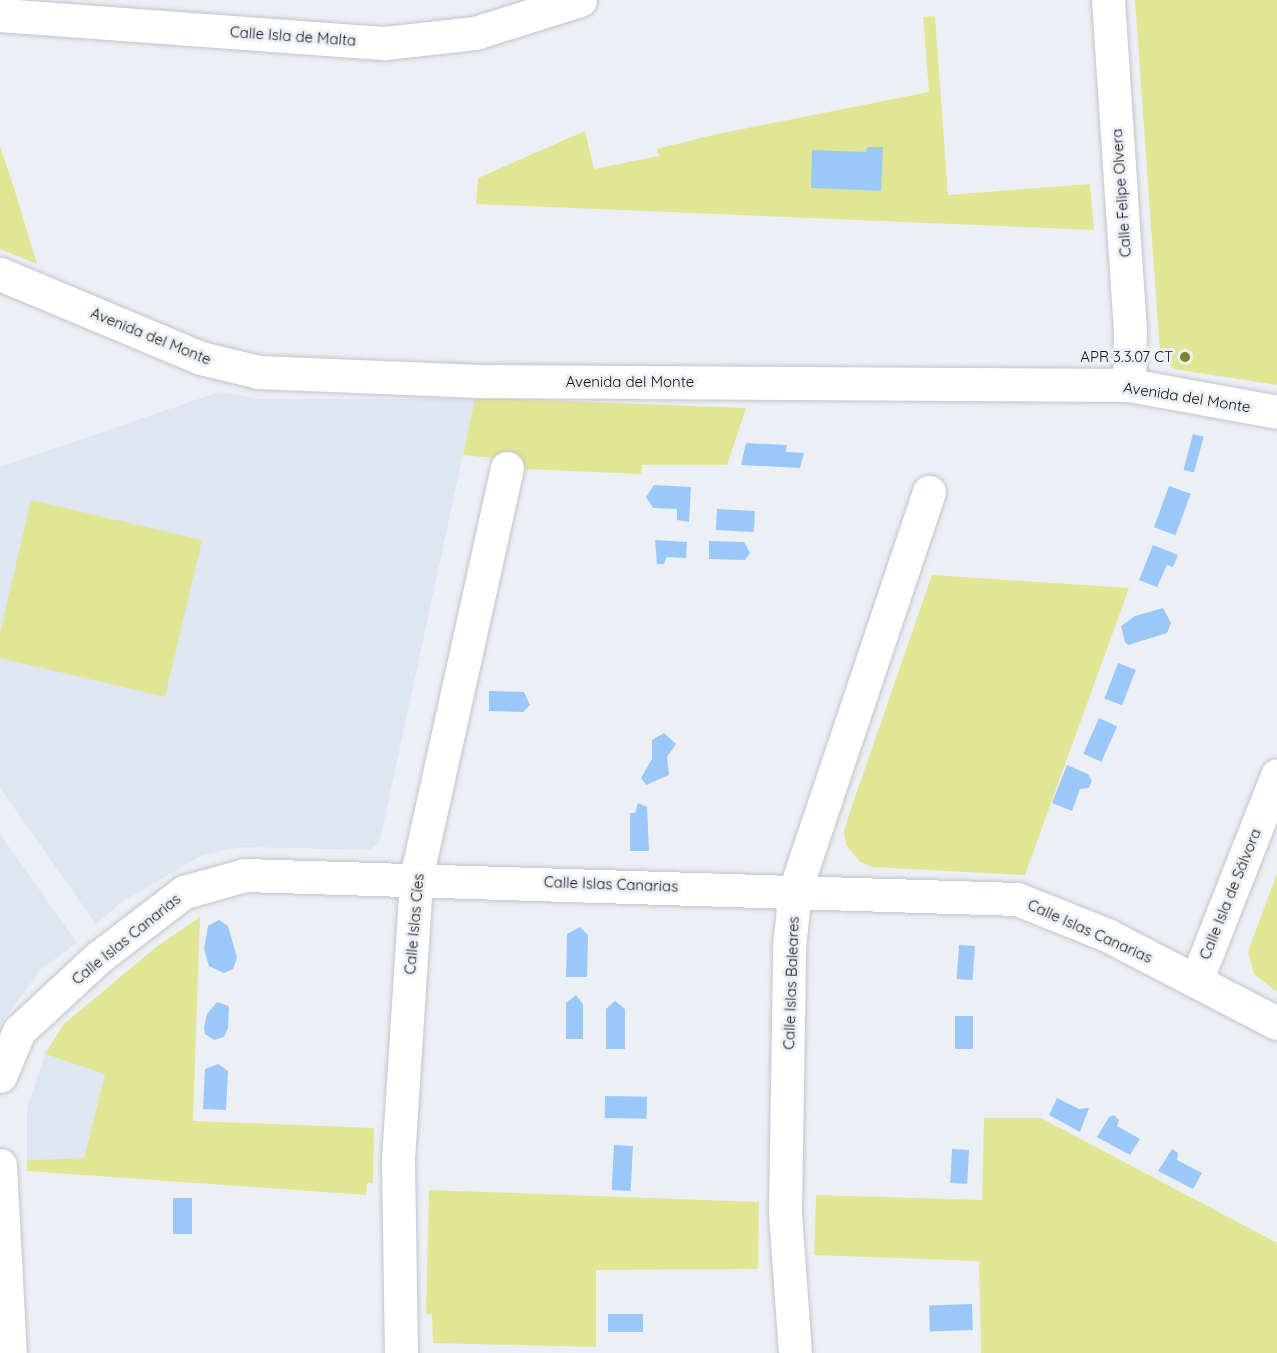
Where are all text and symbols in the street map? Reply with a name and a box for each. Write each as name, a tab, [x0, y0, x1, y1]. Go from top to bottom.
street label: Calle Isla de Malta	[229, 23, 357, 49]
street label: Calle Felipe Olvera	[1108, 128, 1134, 258]
street label: Avenida del Monte	[88, 304, 214, 368]
place label: APR 3.3.07 CT	[1080, 348, 1173, 366]
marker: APR 3.3.07 CT	[1178, 350, 1192, 364]
street label: Avenida del Monte	[566, 373, 694, 391]
street label: Avenida del Monte	[1122, 378, 1252, 416]
street label: Calle Isla de Sálvora	[1196, 826, 1264, 962]
street label: Calle Islas Cíes	[401, 873, 427, 975]
street label: Calle Islas Canarias	[544, 873, 678, 895]
street label: Calle Islas Canarias	[68, 890, 184, 988]
street label: Calle Islas Canarias	[1025, 895, 1155, 967]
street label: Calle Islas Baleares	[780, 916, 802, 1050]

